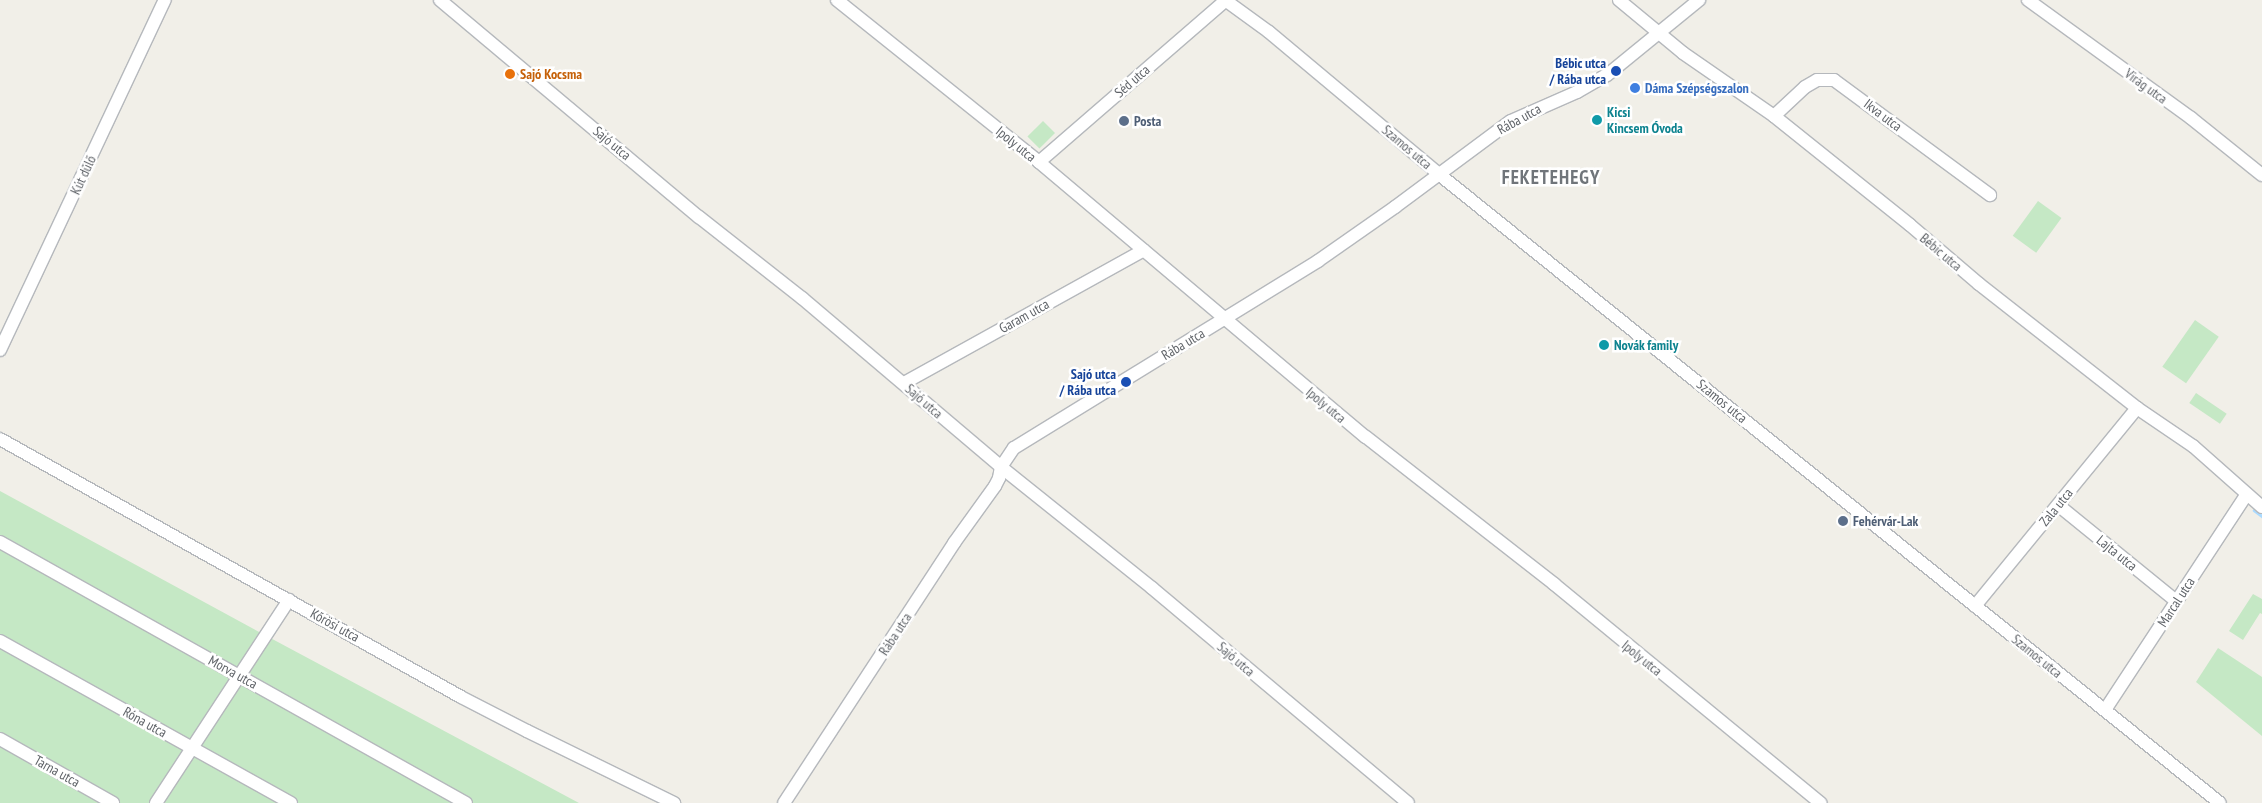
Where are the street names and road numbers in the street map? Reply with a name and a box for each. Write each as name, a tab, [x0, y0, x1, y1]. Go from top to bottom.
street label: Séd utca	[1111, 61, 1153, 101]
street label: Virág utca	[2121, 65, 2171, 107]
street label: Ikva utca	[1861, 95, 1905, 135]
street label: Rába utca	[1494, 100, 1544, 138]
street label: Szamos utca	[1379, 121, 1435, 173]
street label: Sajó utca	[590, 122, 634, 164]
street label: Ipoly utca	[992, 123, 1040, 165]
street label: Kút dűlő	[67, 153, 99, 197]
street label: Bébic utca	[1917, 230, 1965, 274]
street label: Garam utca	[996, 295, 1052, 337]
street label: Rába utca	[1158, 325, 1208, 363]
street label: Szamos utca	[1693, 376, 1751, 426]
street label: Sajó utca	[902, 380, 946, 422]
street label: Ipoly utca	[1302, 383, 1350, 427]
street label: Zala utca	[2036, 485, 2076, 529]
street label: Lajta utca	[2093, 532, 2141, 574]
street label: Marcal utca	[2154, 574, 2198, 630]
street label: Kőrösi utca	[308, 605, 362, 645]
street label: Rába utca	[875, 610, 915, 658]
street label: Szamos utca	[2008, 631, 2066, 681]
street label: Ipoly utca	[1618, 637, 1666, 679]
street label: Sajó utca	[1214, 638, 1258, 680]
street label: Morva utca	[206, 652, 260, 692]
street label: Róna utca	[120, 703, 170, 741]
street label: Tarna utca	[31, 752, 83, 790]

